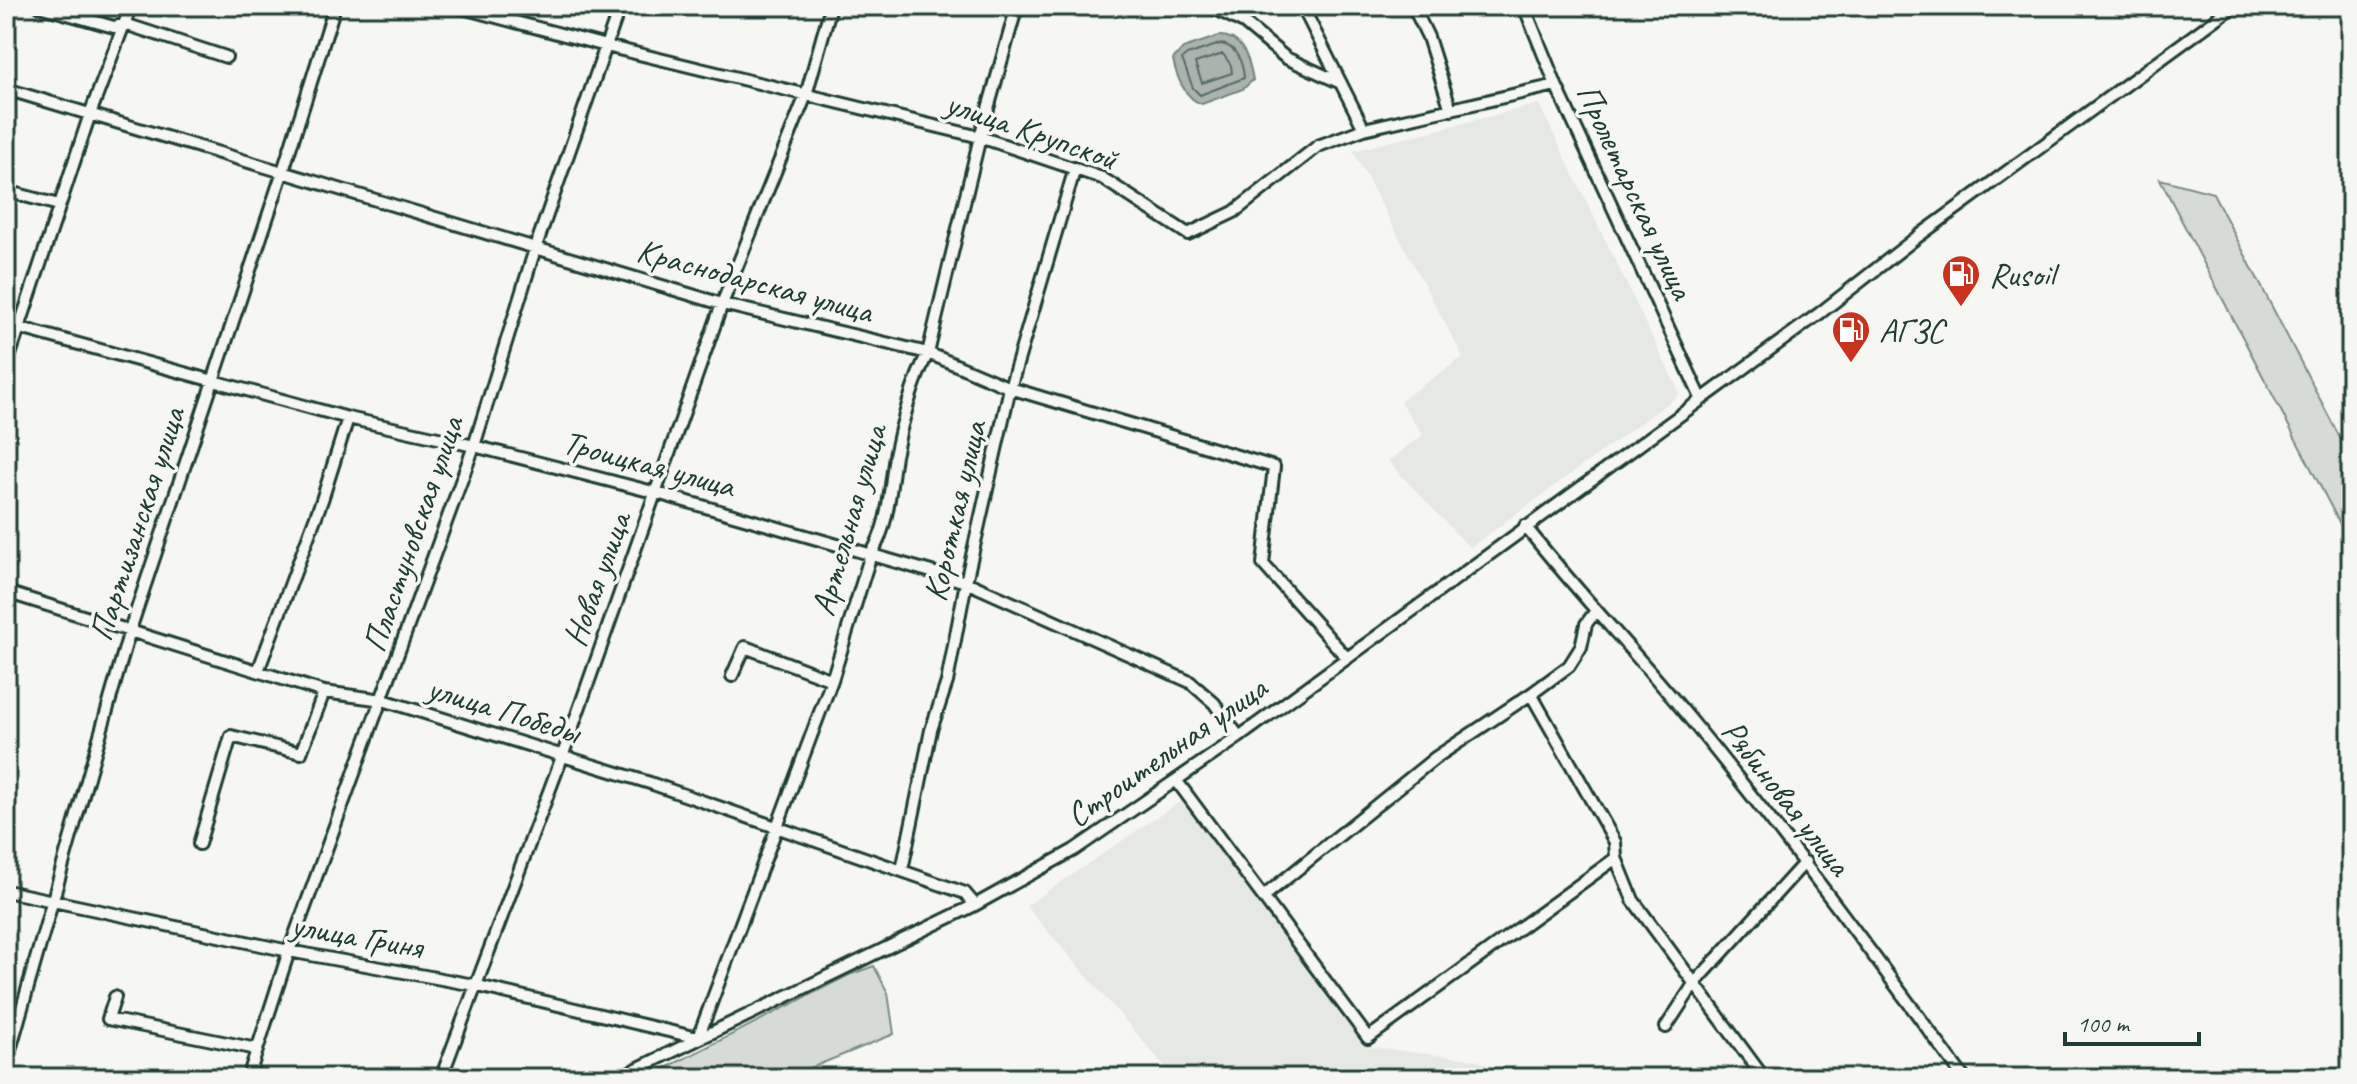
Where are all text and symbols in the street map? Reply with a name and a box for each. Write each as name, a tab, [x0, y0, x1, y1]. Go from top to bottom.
street label: Пролетарская улица	[1567, 77, 1705, 308]
street label: улица Крупской	[939, 80, 1125, 180]
street label: Краснодарская улица	[632, 228, 880, 333]
fuel station icon: Rusoil	[1940, 253, 1982, 308]
place label: Rusoil	[1989, 253, 2061, 296]
fuel station icon: АГЗС	[1830, 309, 1872, 364]
place label: АГЗС	[1879, 309, 1948, 352]
street label: Партизанская улица	[79, 400, 195, 646]
street label: Пластуновская улица	[352, 409, 474, 658]
street label: Короткая улица	[913, 415, 997, 605]
street label: Артельная улица	[801, 417, 897, 620]
street label: Троицкая улица	[558, 420, 741, 508]
street label: Новая улица	[552, 504, 641, 652]
street label: улица Победы	[421, 665, 588, 754]
street label: Строительная улица	[1058, 665, 1277, 836]
street label: Рябиновая улица	[1712, 711, 1862, 886]
street label: улица Гриня	[286, 902, 428, 969]
scale bar	[2065, 996, 2199, 1046]
text: 100 m	[2077, 1009, 2131, 1039]

